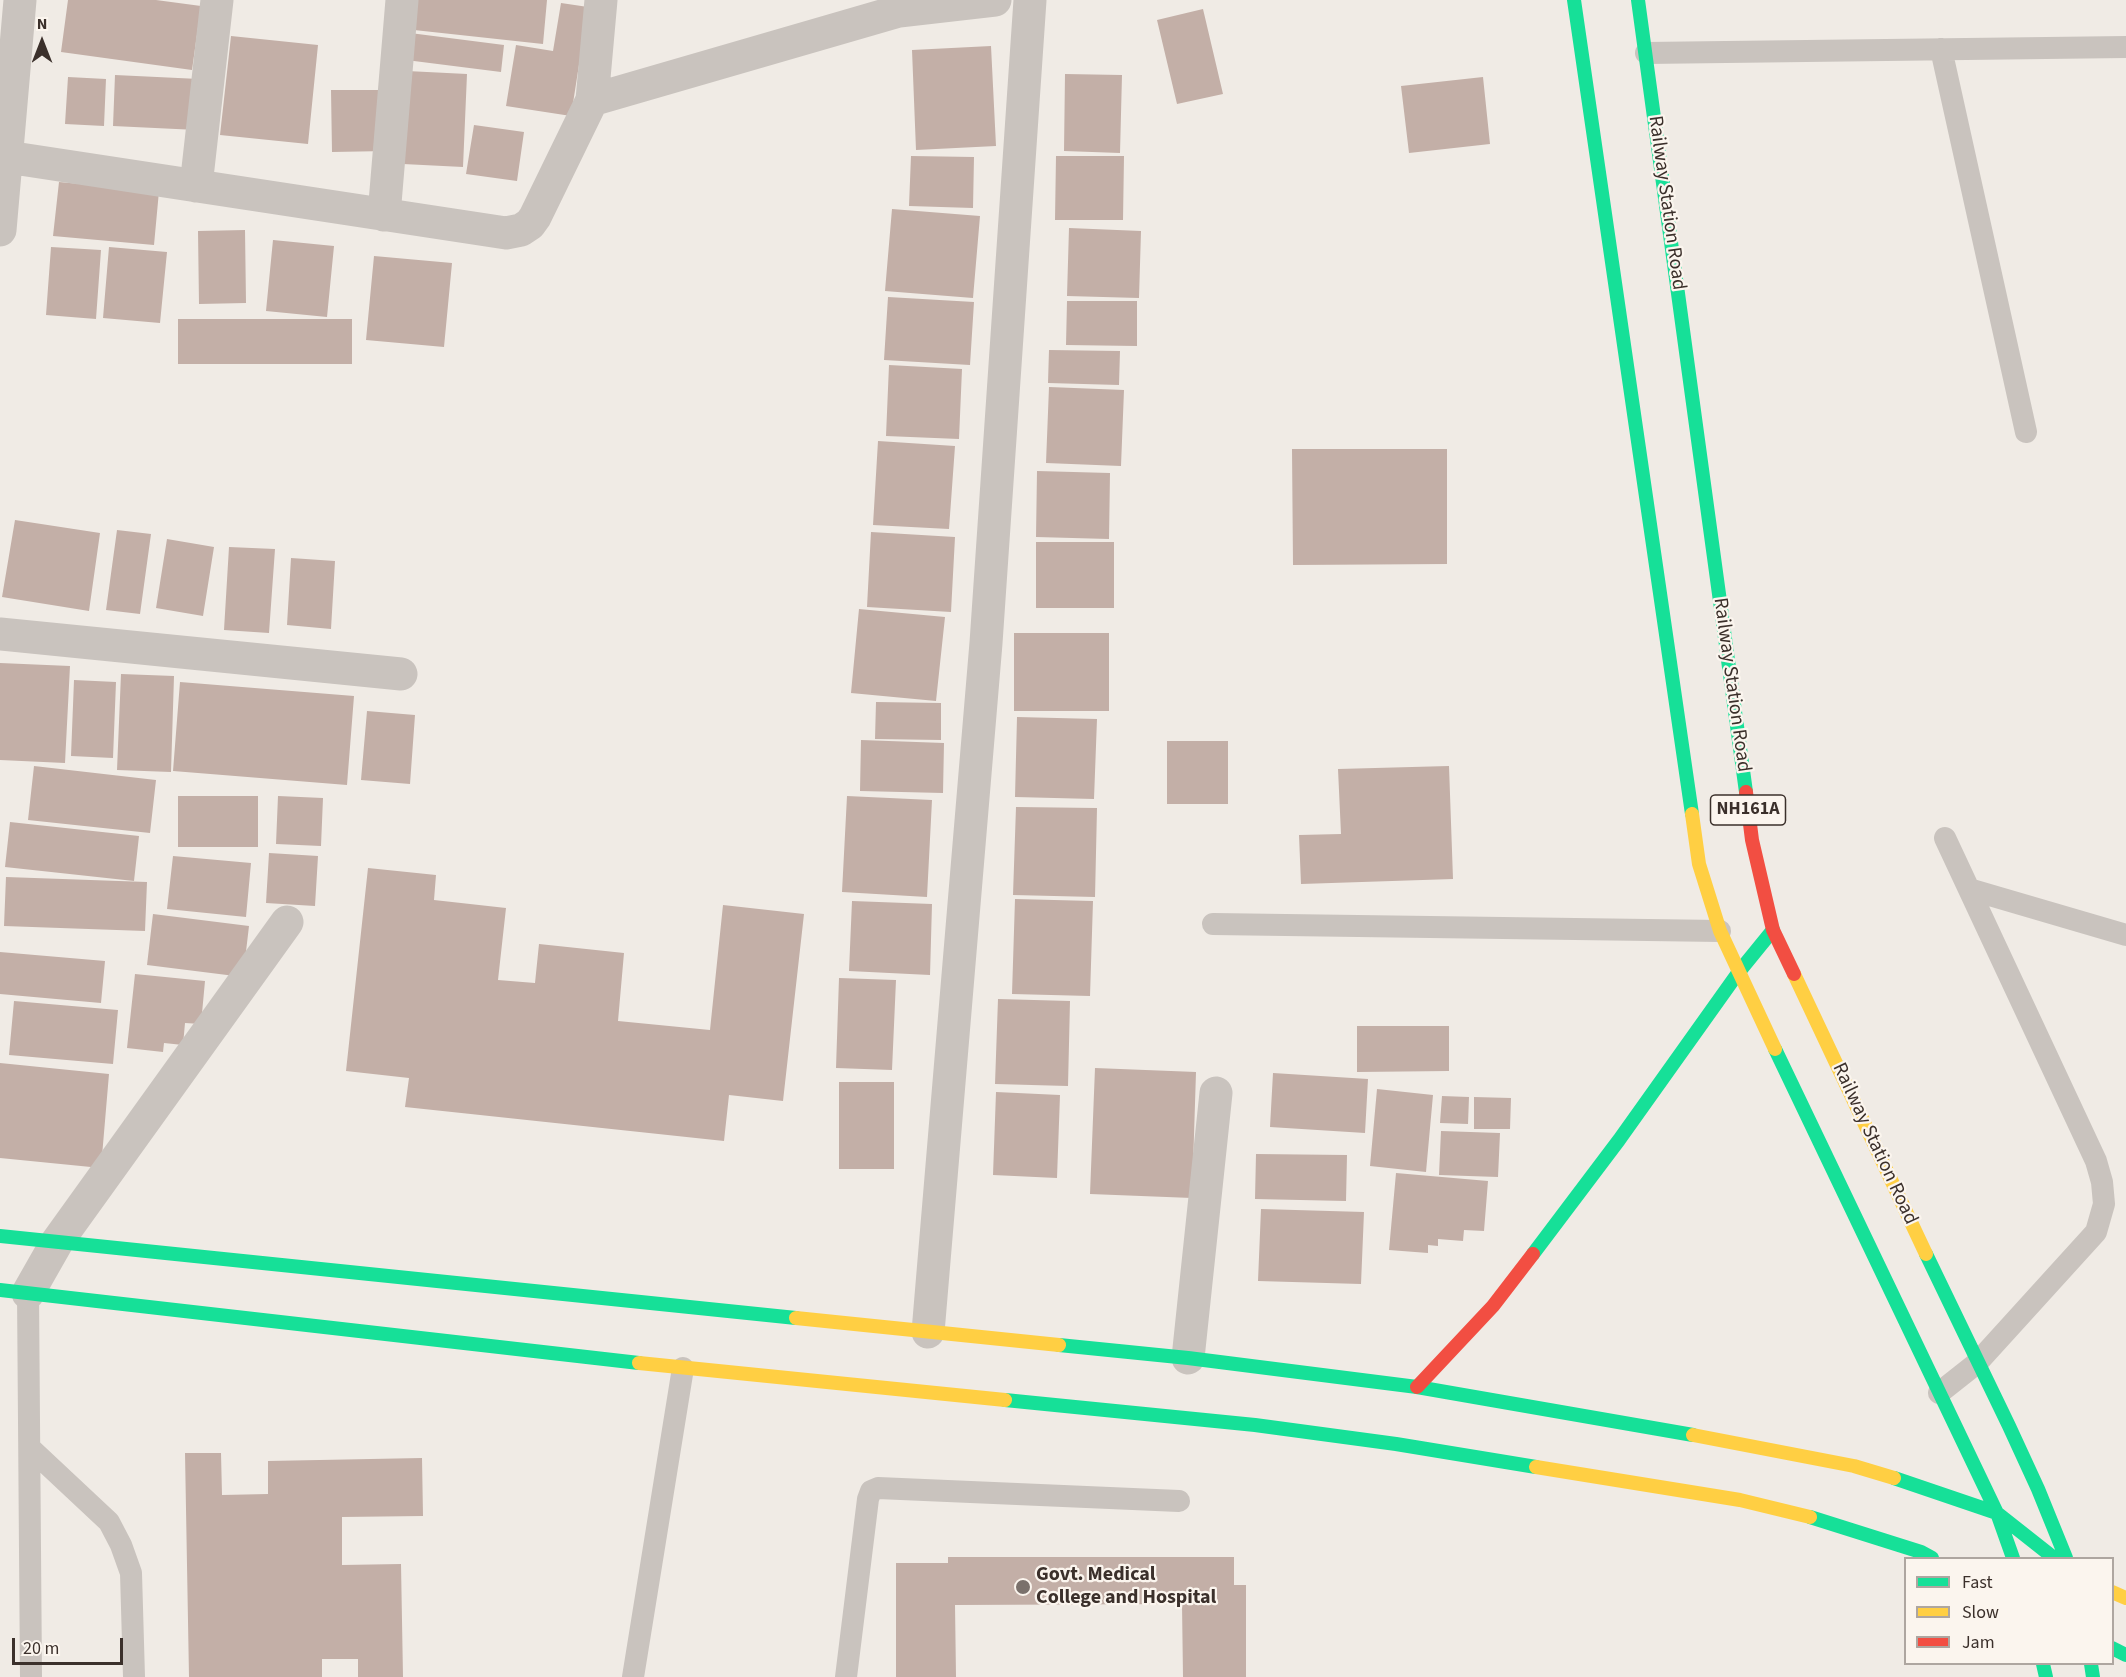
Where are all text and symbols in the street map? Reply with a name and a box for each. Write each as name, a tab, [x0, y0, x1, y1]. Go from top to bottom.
north arrow	[12, 12, 72, 72]
text: N	[37, 13, 47, 35]
street label: Railway Station Road	[1642, 114, 1690, 292]
street label: Railway Station Road	[1707, 596, 1755, 774]
road number: NH161A	[1710, 795, 1786, 825]
street label: Railway Station Road	[1826, 1059, 1922, 1229]
legend	[1904, 1557, 2114, 1665]
place label: Govt. Medical College and Hospital	[1036, 1564, 1216, 1611]
text: Fast	[1962, 1570, 1993, 1595]
marker: Govt. Medical College and Hospital	[1014, 1578, 1032, 1596]
text: Slow	[1962, 1600, 1999, 1625]
scale bar	[15, 1626, 126, 1664]
text: Jam	[1962, 1630, 1995, 1655]
text: 20 m	[23, 1636, 59, 1661]

